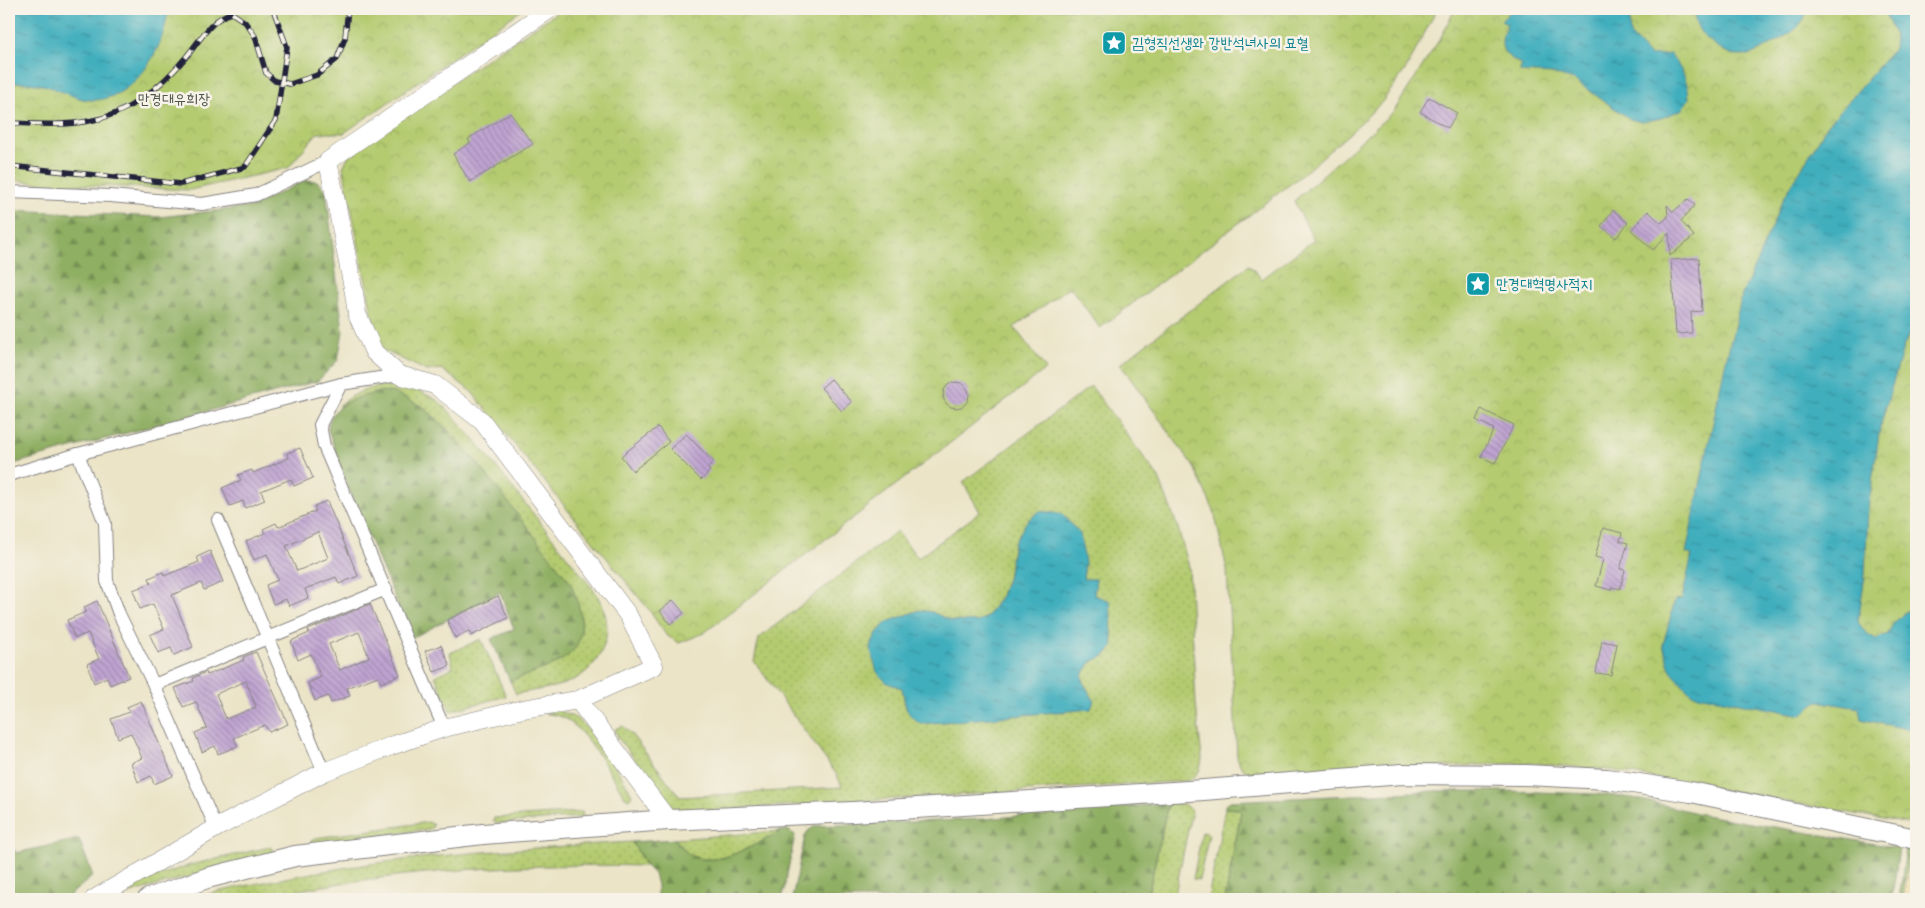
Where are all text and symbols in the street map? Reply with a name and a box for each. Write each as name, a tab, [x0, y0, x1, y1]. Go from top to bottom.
place icon: 김형직선생와 강반석녀사의 묘혈	[1101, 30, 1127, 56]
place label: 김형직선생와 강반석녀사의 묘혈	[1132, 30, 1309, 56]
park label: 만경대유희장	[138, 86, 210, 112]
place icon: 만경대혁명사적지	[1465, 271, 1491, 297]
place label: 만경대혁명사적지	[1496, 271, 1593, 297]

